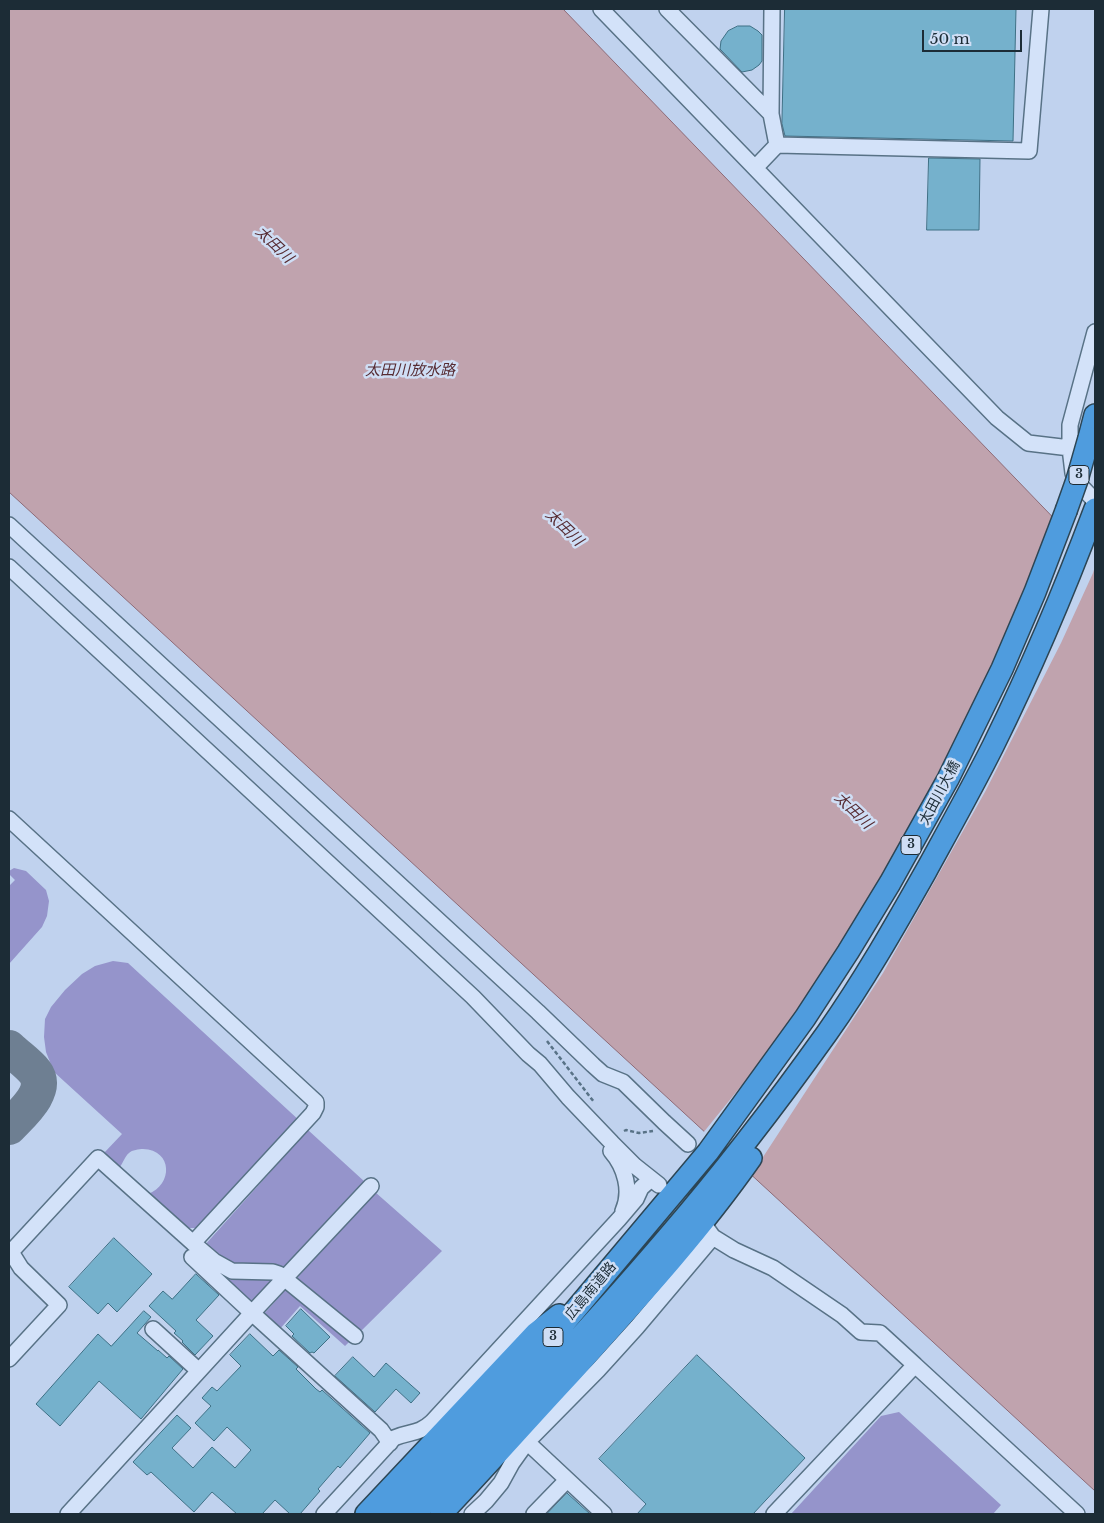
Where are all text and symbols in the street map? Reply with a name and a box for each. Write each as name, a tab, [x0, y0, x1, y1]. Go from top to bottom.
scale bar	[924, 20, 1024, 52]
text: 50 m	[930, 29, 970, 48]
water label: 太田川	[252, 223, 296, 267]
water label: 太田川放水路	[365, 362, 455, 380]
road number: 3	[1069, 466, 1089, 484]
water label: 太田川	[542, 506, 586, 550]
street label: 太田川大橋	[916, 758, 964, 828]
water label: 太田川	[831, 789, 875, 833]
road number: 3	[901, 836, 921, 854]
street label: 広島南道路	[562, 1259, 620, 1323]
road number: 3	[543, 1328, 563, 1346]

